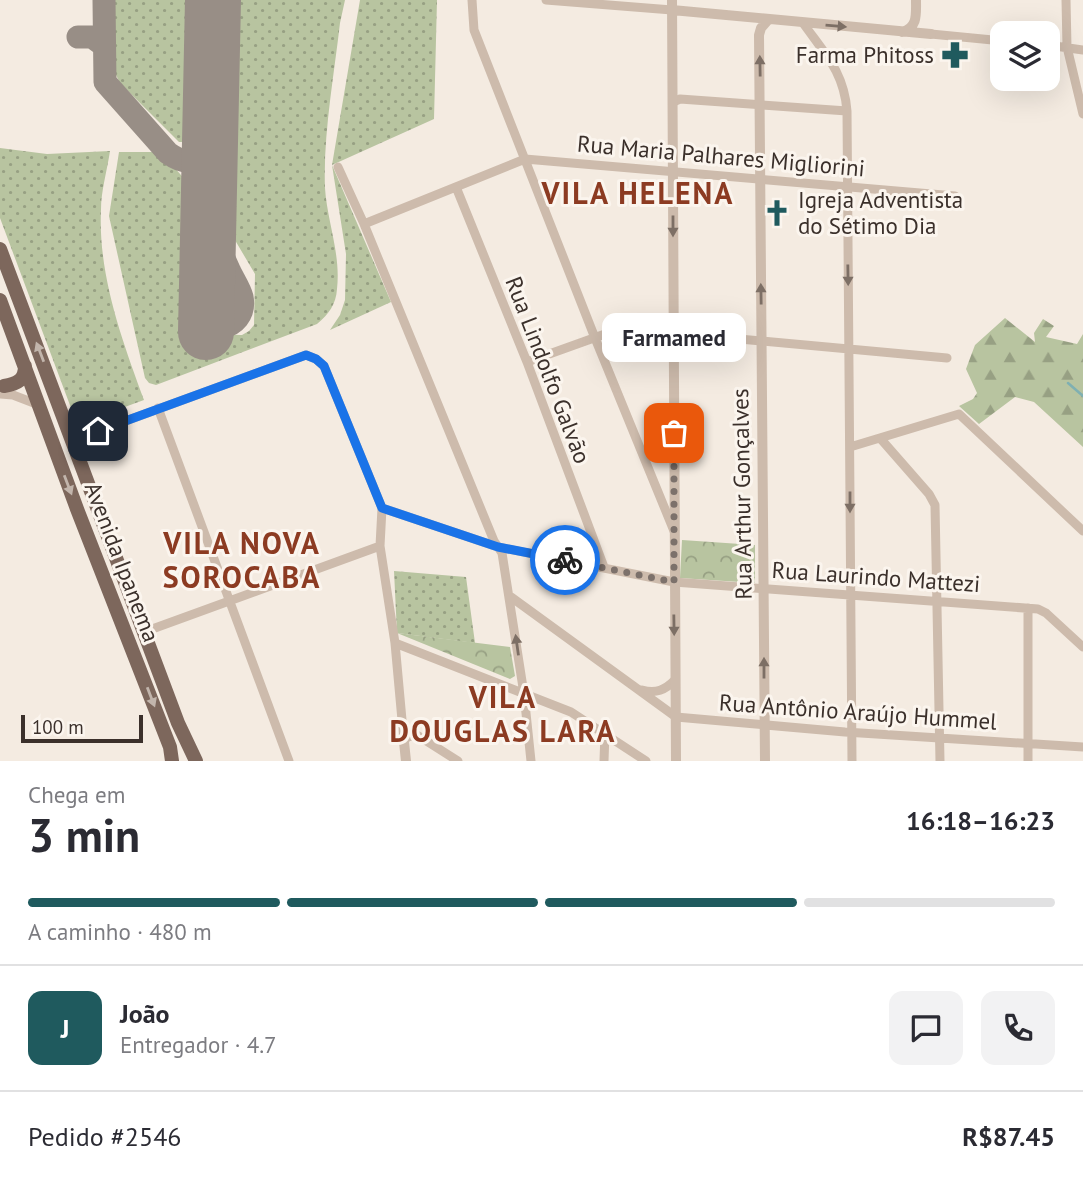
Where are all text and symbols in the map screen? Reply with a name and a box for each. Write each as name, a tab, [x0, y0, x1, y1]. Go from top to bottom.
one-way arrow	[826, 21, 848, 32]
map controls	[990, 21, 1060, 91]
button: layers	[990, 21, 1060, 91]
place label: Farma Phitoss	[796, 40, 934, 69]
pharmacy icon: Farma Phitoss	[940, 40, 970, 70]
one-way arrow	[754, 55, 765, 77]
street label: Rua Maria Palhares Migliorini	[576, 128, 866, 183]
district label: VILA HELENA	[541, 173, 734, 212]
place label: Igreja Adventista do Sétimo Dia	[798, 185, 963, 240]
church icon: Igreja Adventista do Sétimo Dia	[762, 198, 792, 228]
one-way arrow	[667, 215, 679, 237]
one-way arrow	[843, 264, 854, 286]
street label: Rua Lindolfo Galvão	[499, 272, 597, 467]
one-way arrow	[755, 283, 766, 305]
callout: Farmamed	[602, 314, 746, 363]
text: Farmamed	[622, 323, 726, 352]
one-way arrow	[34, 341, 45, 362]
street label: Rua Arthur Gonçalves	[725, 388, 758, 600]
pin	[68, 401, 128, 461]
pin	[644, 403, 704, 463]
icon: home	[79, 412, 117, 450]
icon: bag	[655, 414, 693, 452]
one-way arrow	[63, 475, 74, 496]
street label: Avenida Ipanema	[79, 478, 166, 646]
one-way arrow	[844, 491, 856, 513]
district label: VILA NOVA SOROCABA	[162, 523, 321, 596]
courier	[530, 525, 600, 595]
icon: bike	[546, 541, 584, 579]
street label: Rua Laurindo Mattezi	[771, 555, 981, 598]
one-way arrow	[669, 614, 680, 636]
one-way arrow	[512, 633, 523, 655]
one-way arrow	[759, 657, 770, 679]
district label: VILA DOUGLAS LARA	[389, 677, 617, 750]
one-way arrow	[145, 687, 156, 708]
street label: Rua Antônio Araújo Hummel	[718, 687, 998, 736]
scale bar	[21, 712, 144, 744]
text: 100 m	[32, 715, 84, 739]
text: Chega em	[28, 780, 125, 809]
text: 16:18–16:23	[906, 804, 1055, 837]
text: 3 min	[28, 805, 140, 865]
text: A caminho · 480 m	[28, 917, 212, 946]
button: chat	[889, 991, 963, 1065]
button: phone	[981, 991, 1055, 1065]
text: João	[120, 997, 170, 1030]
text: J	[61, 1012, 69, 1045]
text: Entregador · 4.7	[120, 1030, 277, 1059]
text: Pedido #2546	[28, 1120, 181, 1153]
text: R$87.45	[962, 1120, 1055, 1153]

